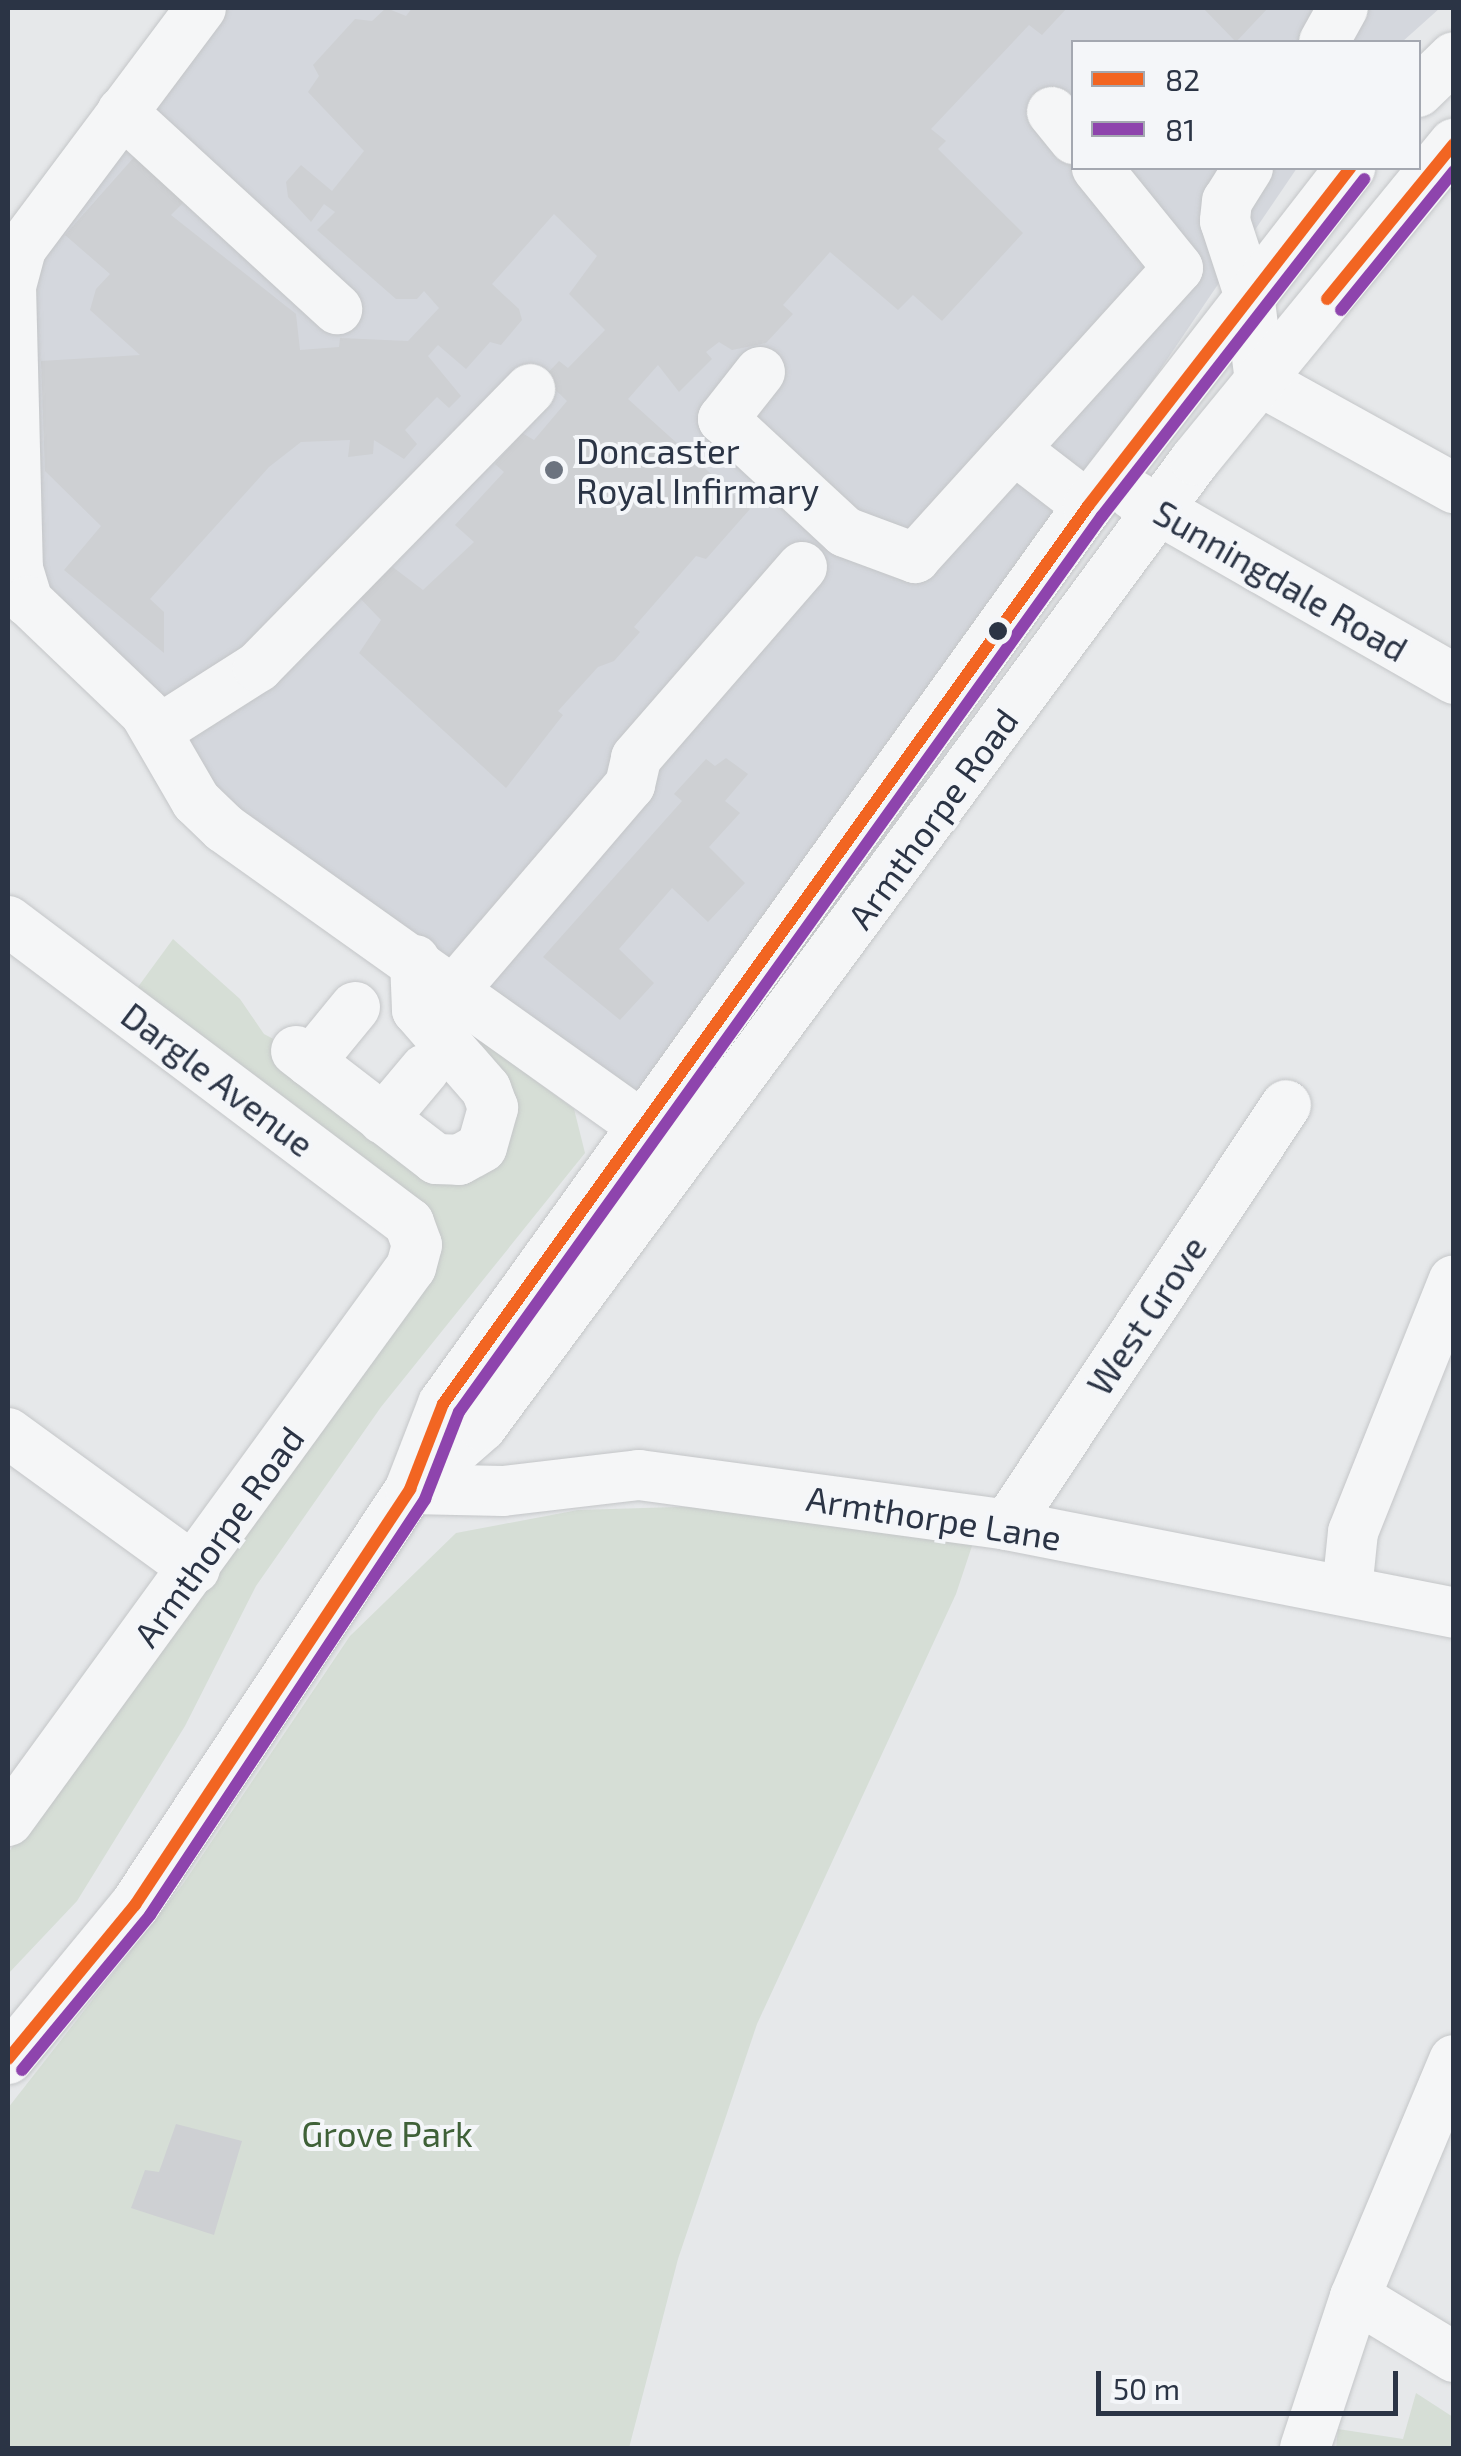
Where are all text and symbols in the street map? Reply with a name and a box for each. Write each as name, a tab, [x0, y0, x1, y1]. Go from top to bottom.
legend	[1071, 40, 1421, 170]
text: 82	[1165, 61, 1200, 97]
text: 81	[1165, 111, 1195, 147]
place label: Doncaster Royal Infirmary	[576, 429, 820, 511]
marker: Doncaster Royal Infirmary	[541, 457, 567, 483]
street label: Sunningdale Road	[1147, 490, 1415, 670]
unlabelled marker	[988, 621, 1008, 641]
street label: Armthorpe Road	[838, 700, 1026, 936]
street label: Dargle Avenue	[113, 993, 323, 1165]
street label: West Grove	[1078, 1228, 1214, 1402]
street label: Armthorpe Road	[124, 1418, 312, 1654]
street label: Armthorpe Lane	[804, 1476, 1064, 1558]
park label: Grove Park	[301, 2112, 473, 2154]
scale bar	[1101, 2351, 1404, 2413]
text: 50 m	[1113, 2370, 1180, 2406]

